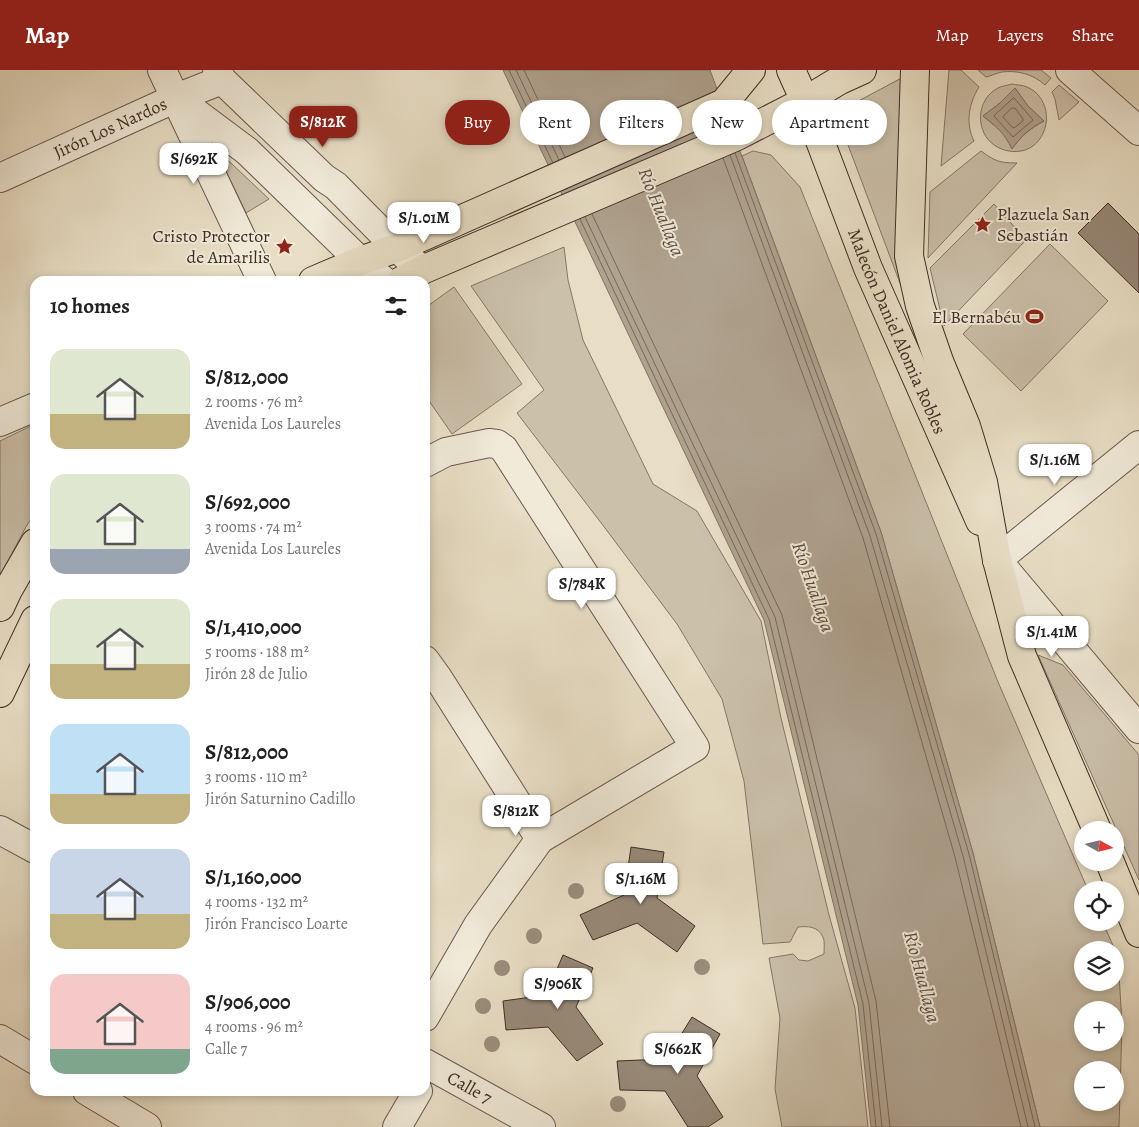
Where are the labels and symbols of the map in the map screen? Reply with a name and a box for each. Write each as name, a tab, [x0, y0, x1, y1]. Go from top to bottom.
street label: Jirón Los Nardos	[50, 92, 171, 164]
pin: S/812K	[282, 106, 364, 148]
pin: S/692K	[153, 142, 235, 185]
water label: Río Huallaga	[631, 164, 691, 261]
pin: S/1.01M	[378, 202, 470, 244]
place label: Plazuela San Sebastián	[997, 202, 1090, 247]
place icon: Plazuela San Sebastián	[973, 214, 993, 234]
place label: Cristo Protector de Amarilis	[153, 224, 270, 269]
street label: Malecón Daniel Alomia Robles	[842, 225, 952, 438]
place icon: Cristo Protector de Amarilis	[274, 236, 294, 256]
place label: El Bernabéu	[932, 305, 1021, 329]
sports icon: El Bernabéu	[1025, 307, 1045, 327]
pin: S/1.16M	[1009, 444, 1101, 486]
water label: Río Huallaga	[785, 538, 841, 636]
pin: S/784K	[541, 568, 623, 610]
pin: S/1.41M	[1006, 616, 1098, 658]
pin: S/812K	[475, 794, 557, 837]
north arrow	[1074, 821, 1124, 871]
pin: S/1.16M	[595, 862, 687, 905]
water label: Río Huallaga	[897, 928, 947, 1026]
pin: S/906K	[517, 968, 599, 1010]
pin: S/662K	[637, 1032, 719, 1075]
street label: Calle 7	[443, 1066, 497, 1110]

